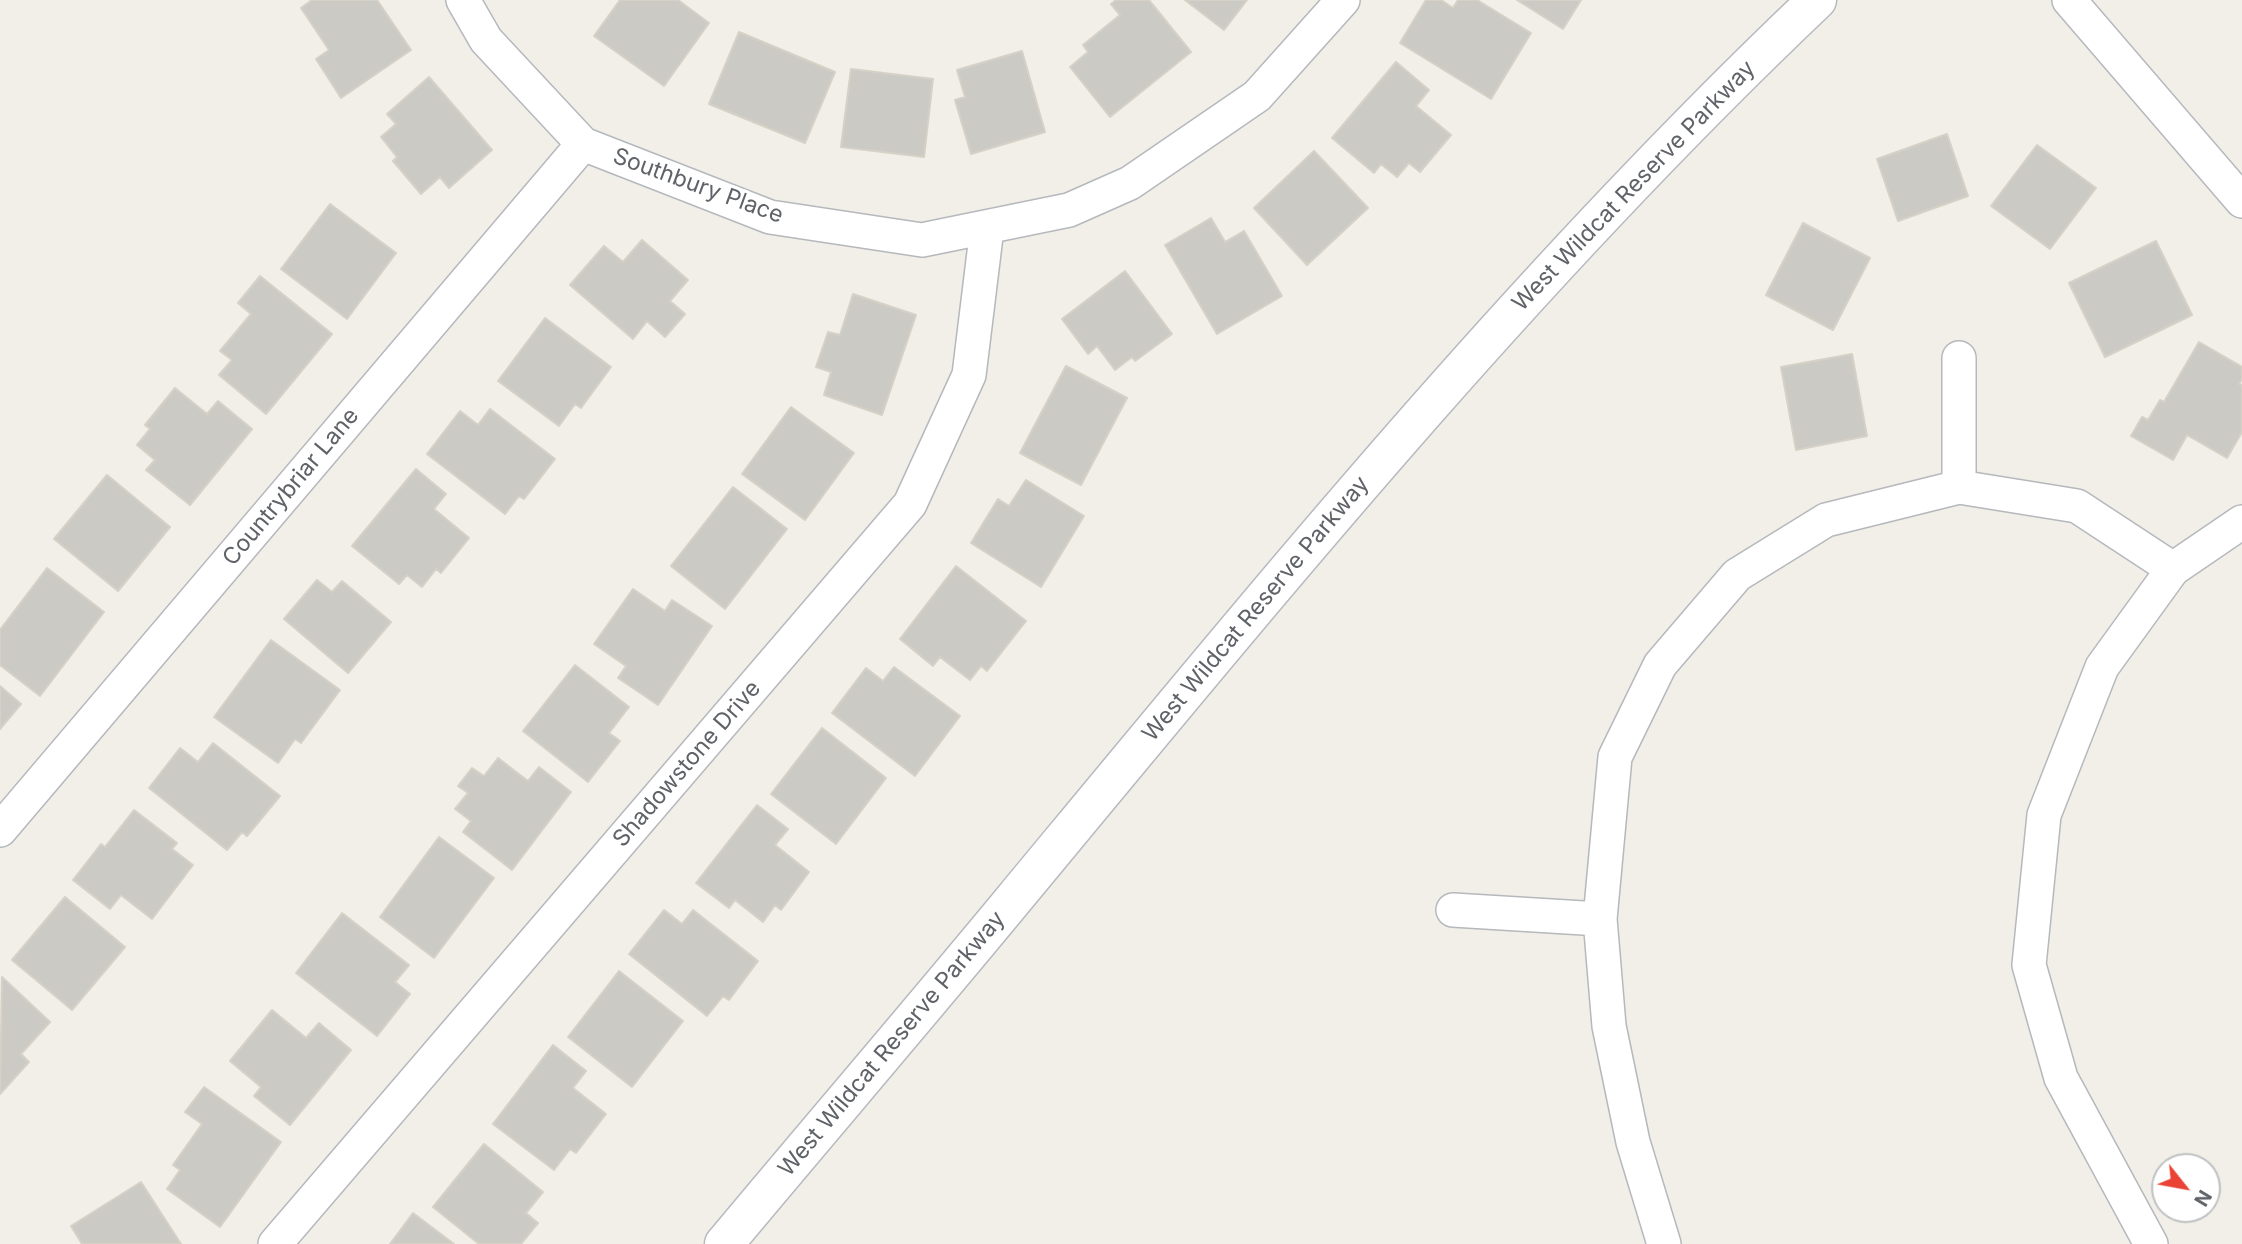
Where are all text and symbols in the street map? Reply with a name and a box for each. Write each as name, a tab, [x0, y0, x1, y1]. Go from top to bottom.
street label: West Wildcat Reserve Parkway	[1507, 55, 1761, 317]
street label: Southbury Place	[609, 142, 787, 230]
street label: Countrybriar Lane	[217, 403, 365, 571]
street label: West Wildcat Reserve Parkway	[1137, 471, 1375, 747]
street label: Shadowstone Drive	[607, 675, 767, 853]
street label: West Wildcat Reserve Parkway	[773, 906, 1011, 1182]
north arrow	[2151, 1153, 2221, 1223]
text: N	[2189, 1186, 2216, 1210]

